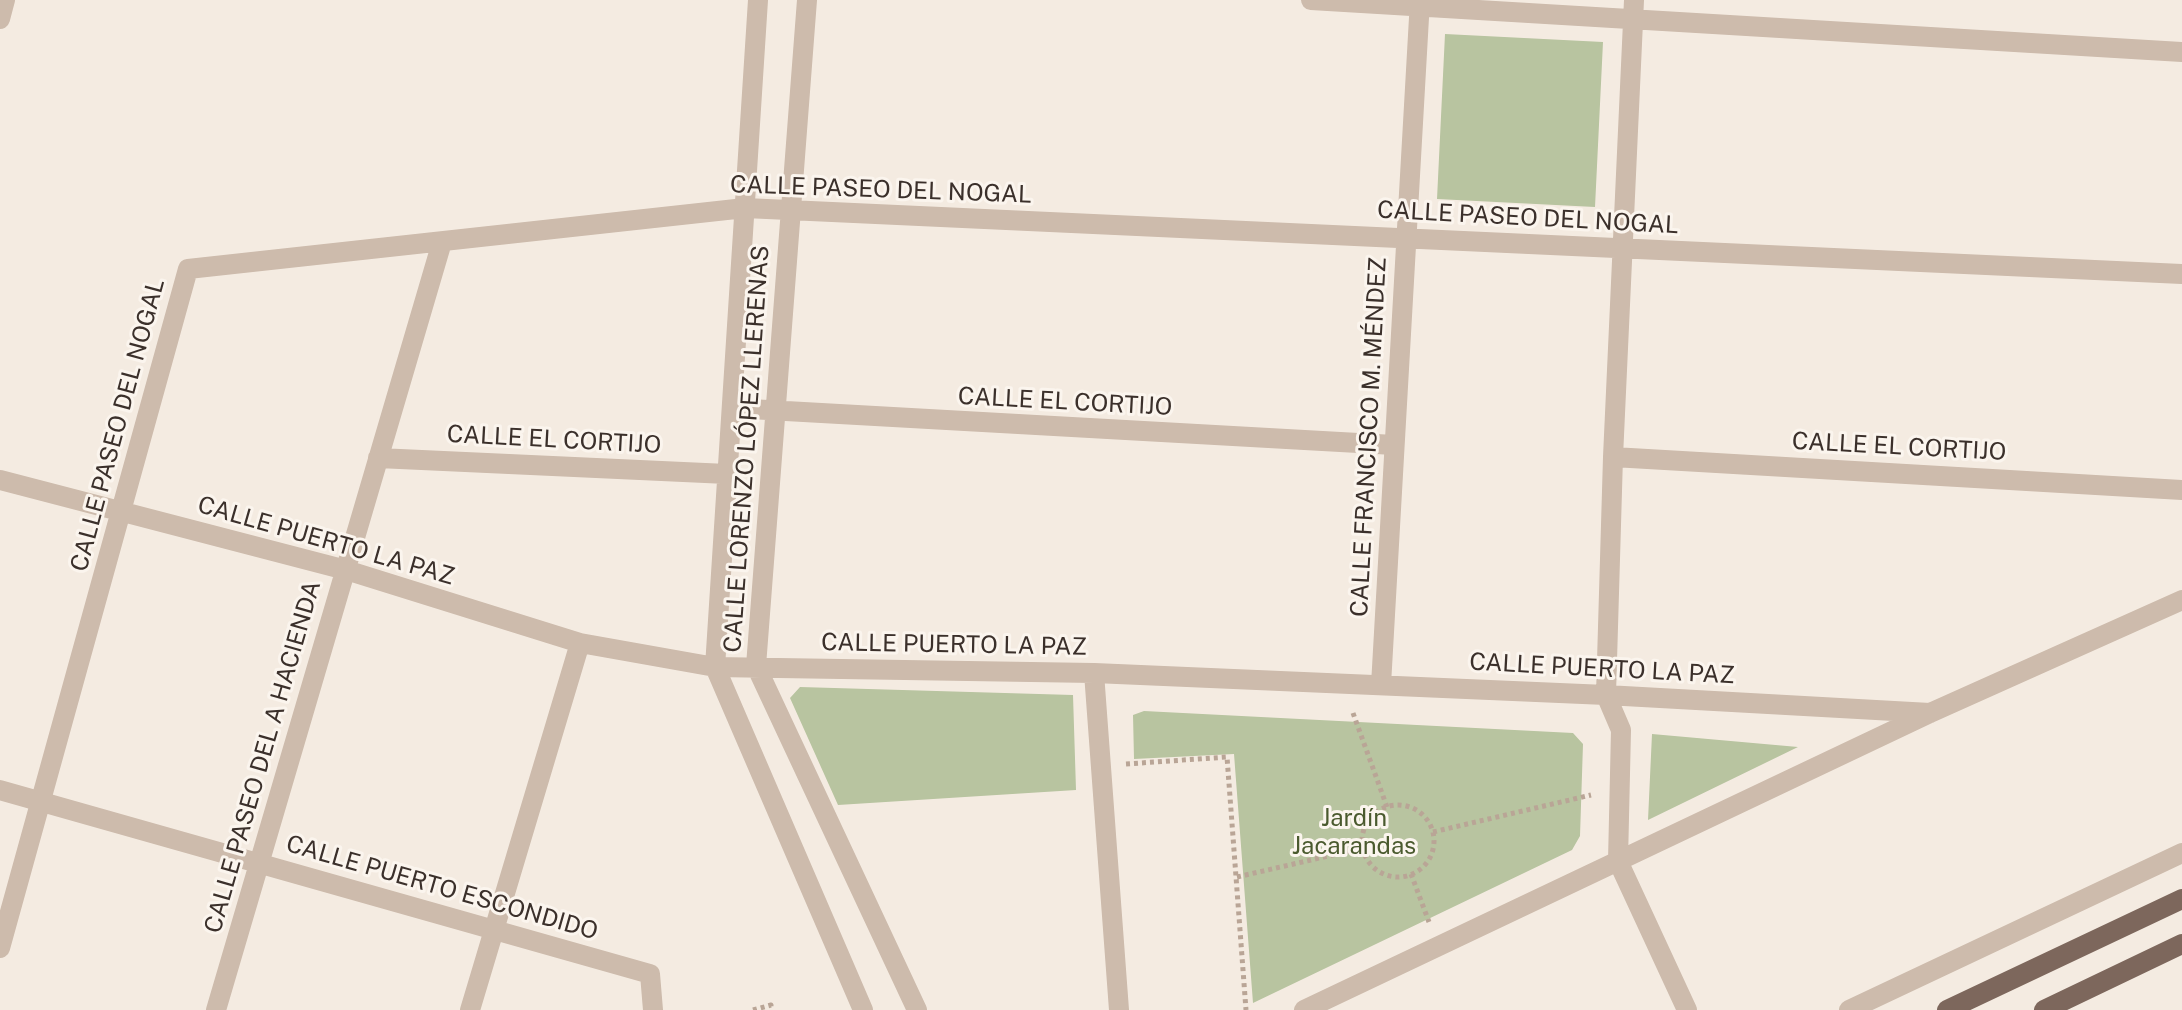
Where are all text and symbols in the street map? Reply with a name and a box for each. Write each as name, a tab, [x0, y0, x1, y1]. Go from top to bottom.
street label: CALLE PASEO DEL NOGAL	[730, 170, 1032, 210]
street label: CALLE PASEO DEL NOGAL	[1376, 196, 1680, 240]
street label: CALLE LORENZO LÓPEZ LLERENAS	[718, 244, 776, 654]
street label: CALLE FRANCISCO M. MÉNDEZ	[1345, 256, 1393, 618]
street label: CALLE PASEO DEL NOGAL	[65, 275, 171, 575]
street label: CALLE EL CORTIJO	[957, 382, 1173, 422]
street label: CALLE EL CORTIJO	[446, 420, 662, 460]
street label: CALLE EL CORTIJO	[1791, 427, 2007, 467]
street label: CALLE PUERTO LA PAZ	[194, 491, 458, 591]
street label: CALLE PASEO DEL A HACIENDA	[199, 578, 327, 936]
street label: CALLE PUERTO LA PAZ	[821, 628, 1087, 662]
street label: CALLE PUERTO LA PAZ	[1469, 648, 1735, 690]
park label: Jardín Jacarandas	[1292, 805, 1416, 861]
street label: CALLE PUERTO ESCONDIDO	[283, 830, 601, 946]

